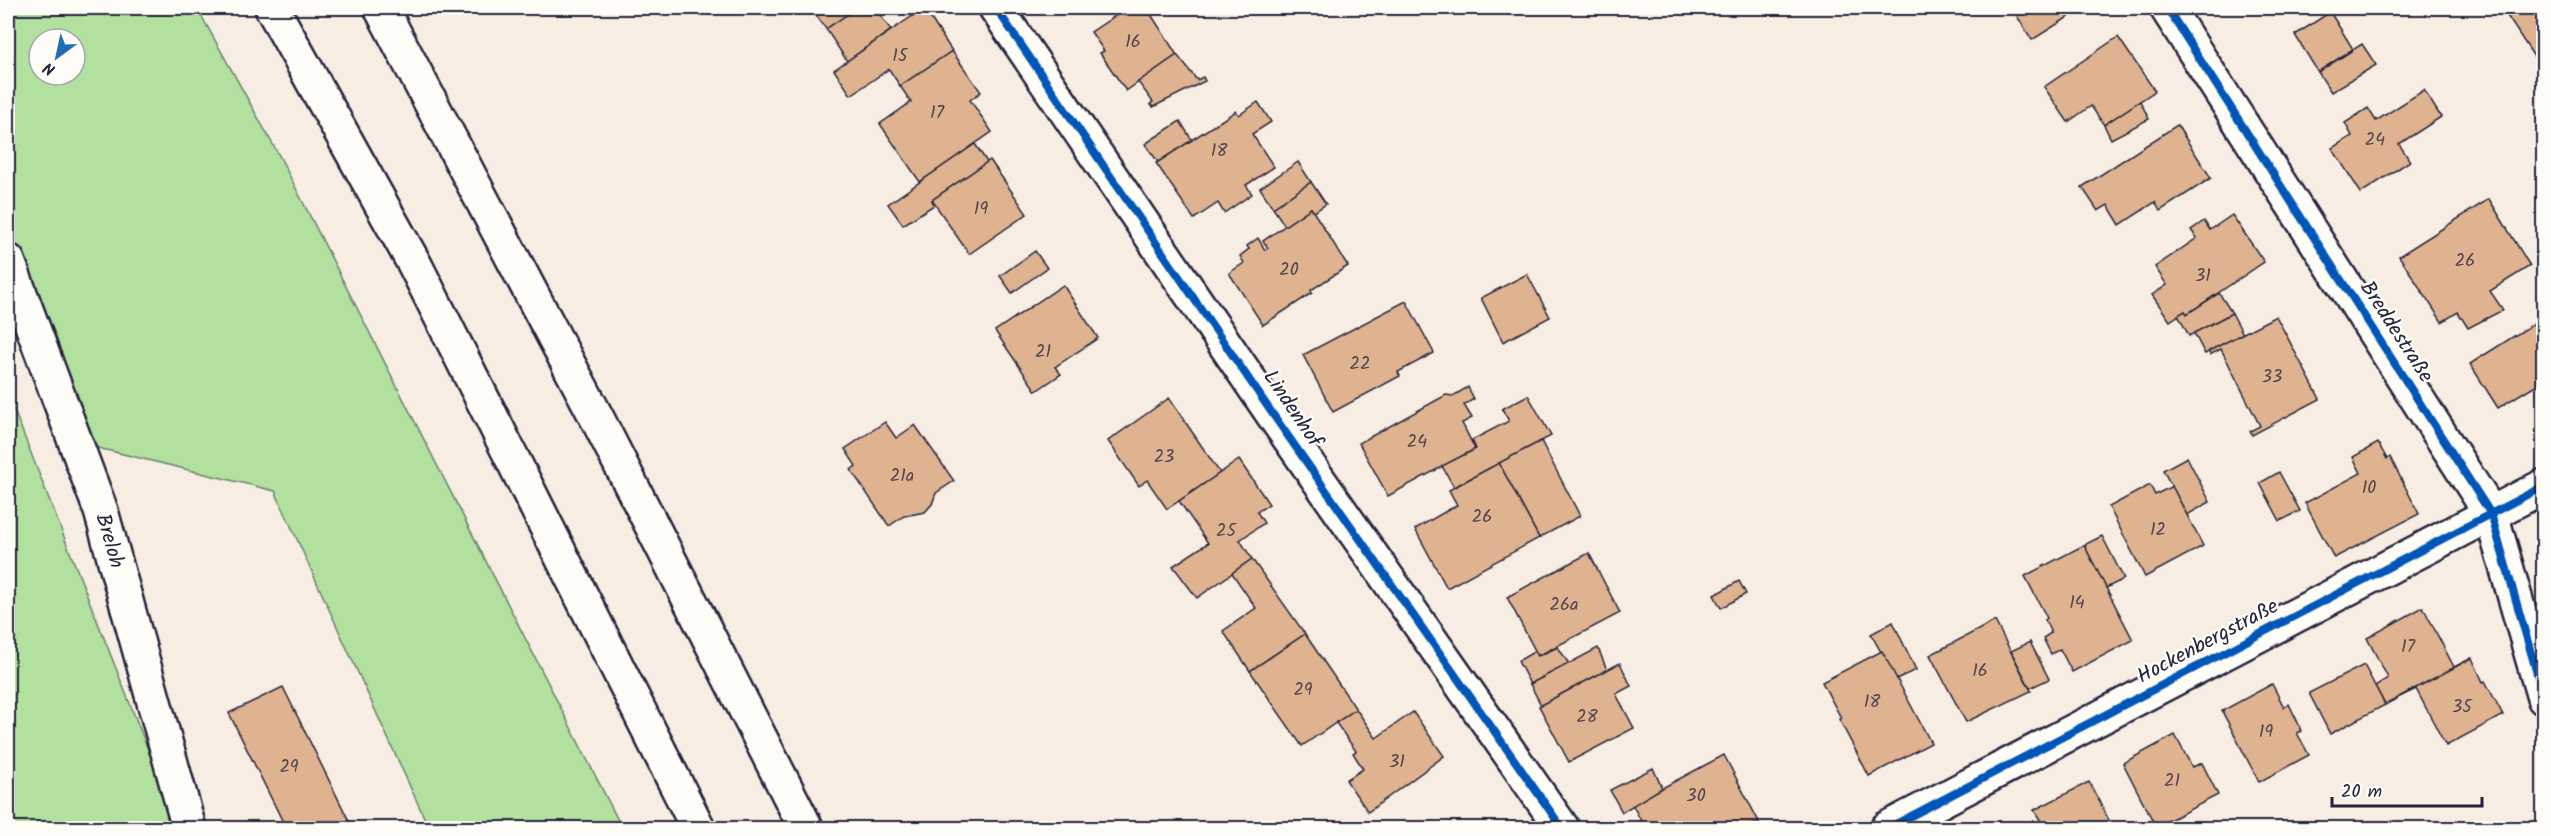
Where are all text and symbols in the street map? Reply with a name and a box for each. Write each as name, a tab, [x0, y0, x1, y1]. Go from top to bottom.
north arrow	[27, 27, 87, 87]
house number: 16	[1125, 28, 1141, 57]
house number: 15	[892, 42, 909, 71]
text: N	[39, 55, 61, 82]
house number: 17	[930, 99, 945, 128]
house number: 24	[2365, 126, 2385, 155]
house number: 18	[1211, 137, 1227, 166]
house number: 19	[974, 195, 988, 224]
house number: 26	[2455, 247, 2475, 276]
house number: 20	[1279, 256, 1299, 285]
house number: 31	[2195, 262, 2211, 291]
street label: Breddestraße	[2351, 274, 2442, 390]
house number: 21	[1035, 338, 1051, 367]
house number: 22	[1350, 350, 1370, 379]
house number: 33	[2262, 363, 2282, 392]
street label: Lindenhof	[1254, 364, 1331, 456]
house number: 24	[1407, 428, 1427, 457]
house number: 23	[1154, 443, 1174, 472]
house number: 21a	[890, 462, 914, 491]
house number: 10	[2362, 474, 2376, 503]
house number: 26	[1472, 503, 1492, 532]
street label: Breloh	[85, 510, 133, 572]
house number: 12	[2150, 516, 2166, 545]
house number: 25	[1216, 517, 1237, 546]
house number: 14	[2069, 589, 2085, 618]
street label: Hockenbergstraße	[2131, 590, 2285, 693]
house number: 26a	[1550, 591, 1578, 620]
house number: 17	[2401, 633, 2416, 662]
house number: 16	[1972, 657, 1988, 686]
house number: 29	[1293, 676, 1313, 705]
house number: 18	[1864, 688, 1880, 717]
house number: 35	[2452, 693, 2473, 722]
house number: 28	[1576, 703, 1598, 732]
house number: 19	[2259, 718, 2273, 747]
house number: 31	[1389, 748, 1405, 777]
house number: 29	[279, 753, 299, 782]
house number: 21	[2164, 767, 2180, 796]
scale bar	[2332, 770, 2482, 808]
text: 20 m	[2341, 778, 2382, 807]
house number: 30	[1686, 782, 1706, 811]

